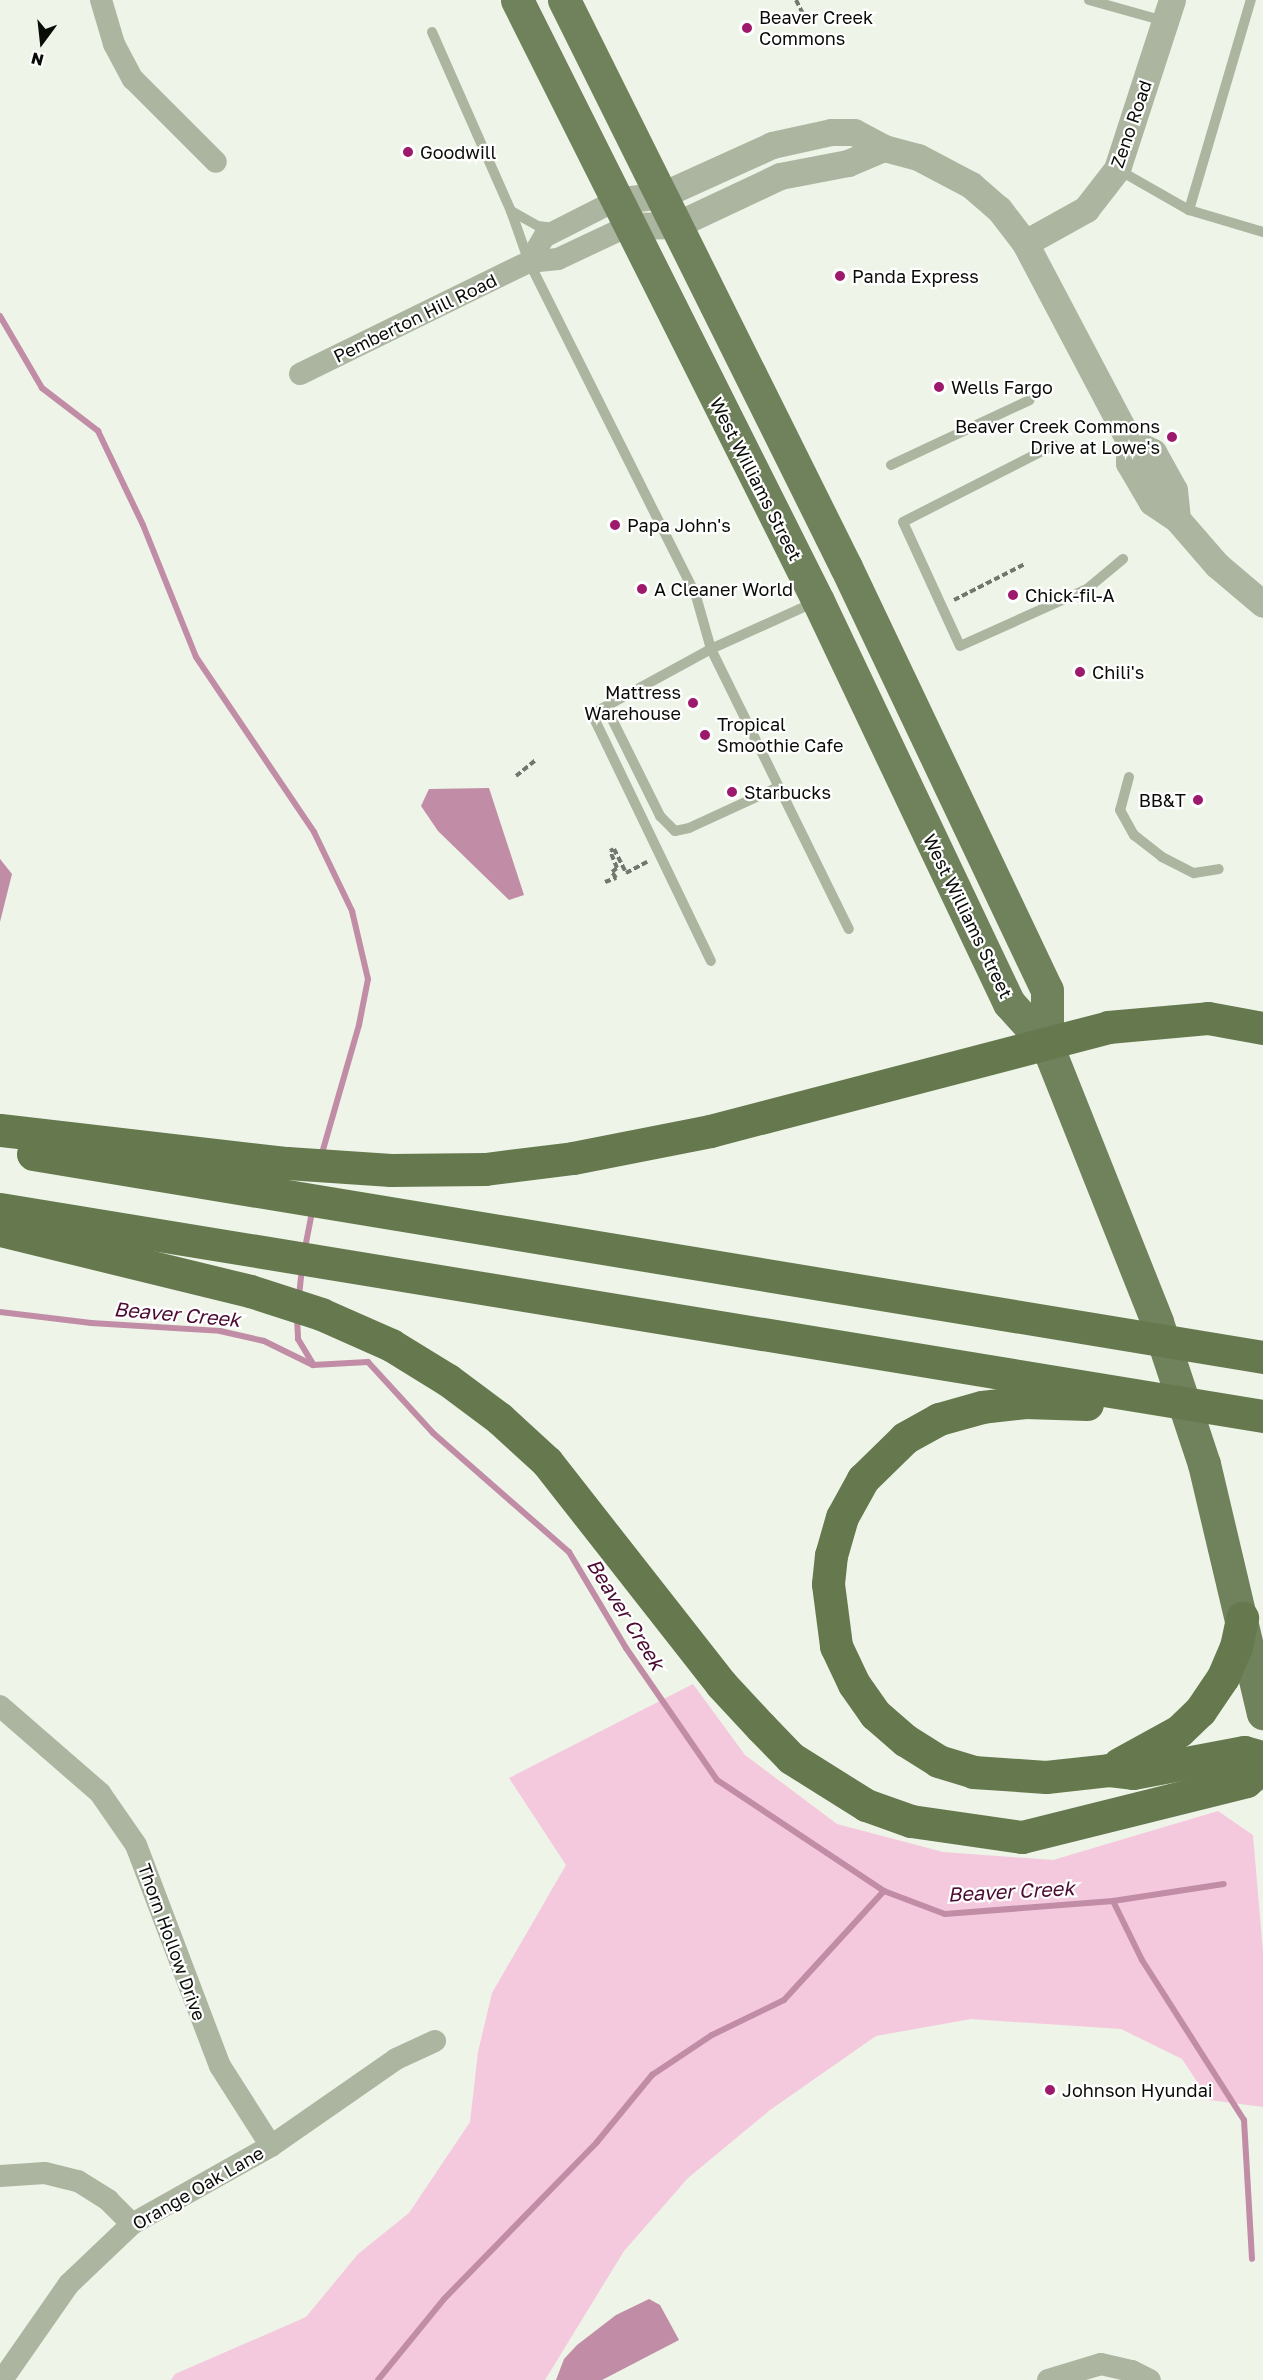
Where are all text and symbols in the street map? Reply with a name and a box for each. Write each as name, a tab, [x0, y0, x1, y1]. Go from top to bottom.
place label: Beaver Creek Commons	[759, 7, 873, 50]
north arrow	[12, 12, 72, 72]
marker: Beaver Creek Commons	[740, 21, 754, 35]
text: N	[29, 48, 46, 71]
street label: Zeno Road	[1106, 77, 1156, 171]
place label: Goodwill	[420, 141, 496, 163]
marker: Goodwill	[401, 145, 415, 159]
place label: Panda Express	[852, 265, 979, 287]
street label: Pemberton Hill Road	[330, 269, 500, 367]
marker: Panda Express	[833, 269, 847, 283]
place label: Wells Fargo	[951, 376, 1053, 398]
marker: Wells Fargo	[932, 380, 946, 394]
street label: West Williams Street	[705, 394, 807, 564]
place label: Beaver Creek Commons Drive at Lowe's	[955, 416, 1160, 458]
marker: Beaver Creek Commons Drive at Lowe's	[1165, 430, 1179, 444]
place label: Papa John's	[627, 514, 731, 536]
marker: Papa John's	[608, 518, 622, 532]
place label: A Cleaner World	[654, 578, 793, 600]
marker: A Cleaner World	[635, 582, 649, 596]
place label: Chick-fil-A	[1025, 584, 1115, 606]
marker: Chick-fil-A	[1006, 588, 1020, 602]
place label: Chili's	[1092, 661, 1144, 683]
marker: Chili's	[1073, 665, 1087, 679]
place label: Mattress Warehouse	[584, 682, 681, 724]
marker: Mattress Warehouse	[686, 696, 700, 710]
place label: Tropical Smoothie Cafe	[717, 714, 843, 756]
marker: Tropical Smoothie Cafe	[698, 728, 712, 742]
place label: Starbucks	[744, 781, 831, 803]
marker: Starbucks	[725, 785, 739, 799]
place label: BB&T	[1139, 789, 1186, 811]
marker: BB&T	[1191, 793, 1205, 807]
street label: West Williams Street	[919, 830, 1017, 1002]
water label: Beaver Creek	[113, 1297, 241, 1331]
water label: Beaver Creek	[582, 1554, 670, 1674]
street label: Thorn Hollow Drive	[134, 1860, 210, 2024]
water label: Beaver Creek	[947, 1876, 1075, 1906]
place label: Johnson Hyundai	[1062, 2079, 1213, 2101]
marker: Johnson Hyundai	[1043, 2083, 1057, 2097]
street label: Orange Oak Lane	[129, 2142, 267, 2234]

